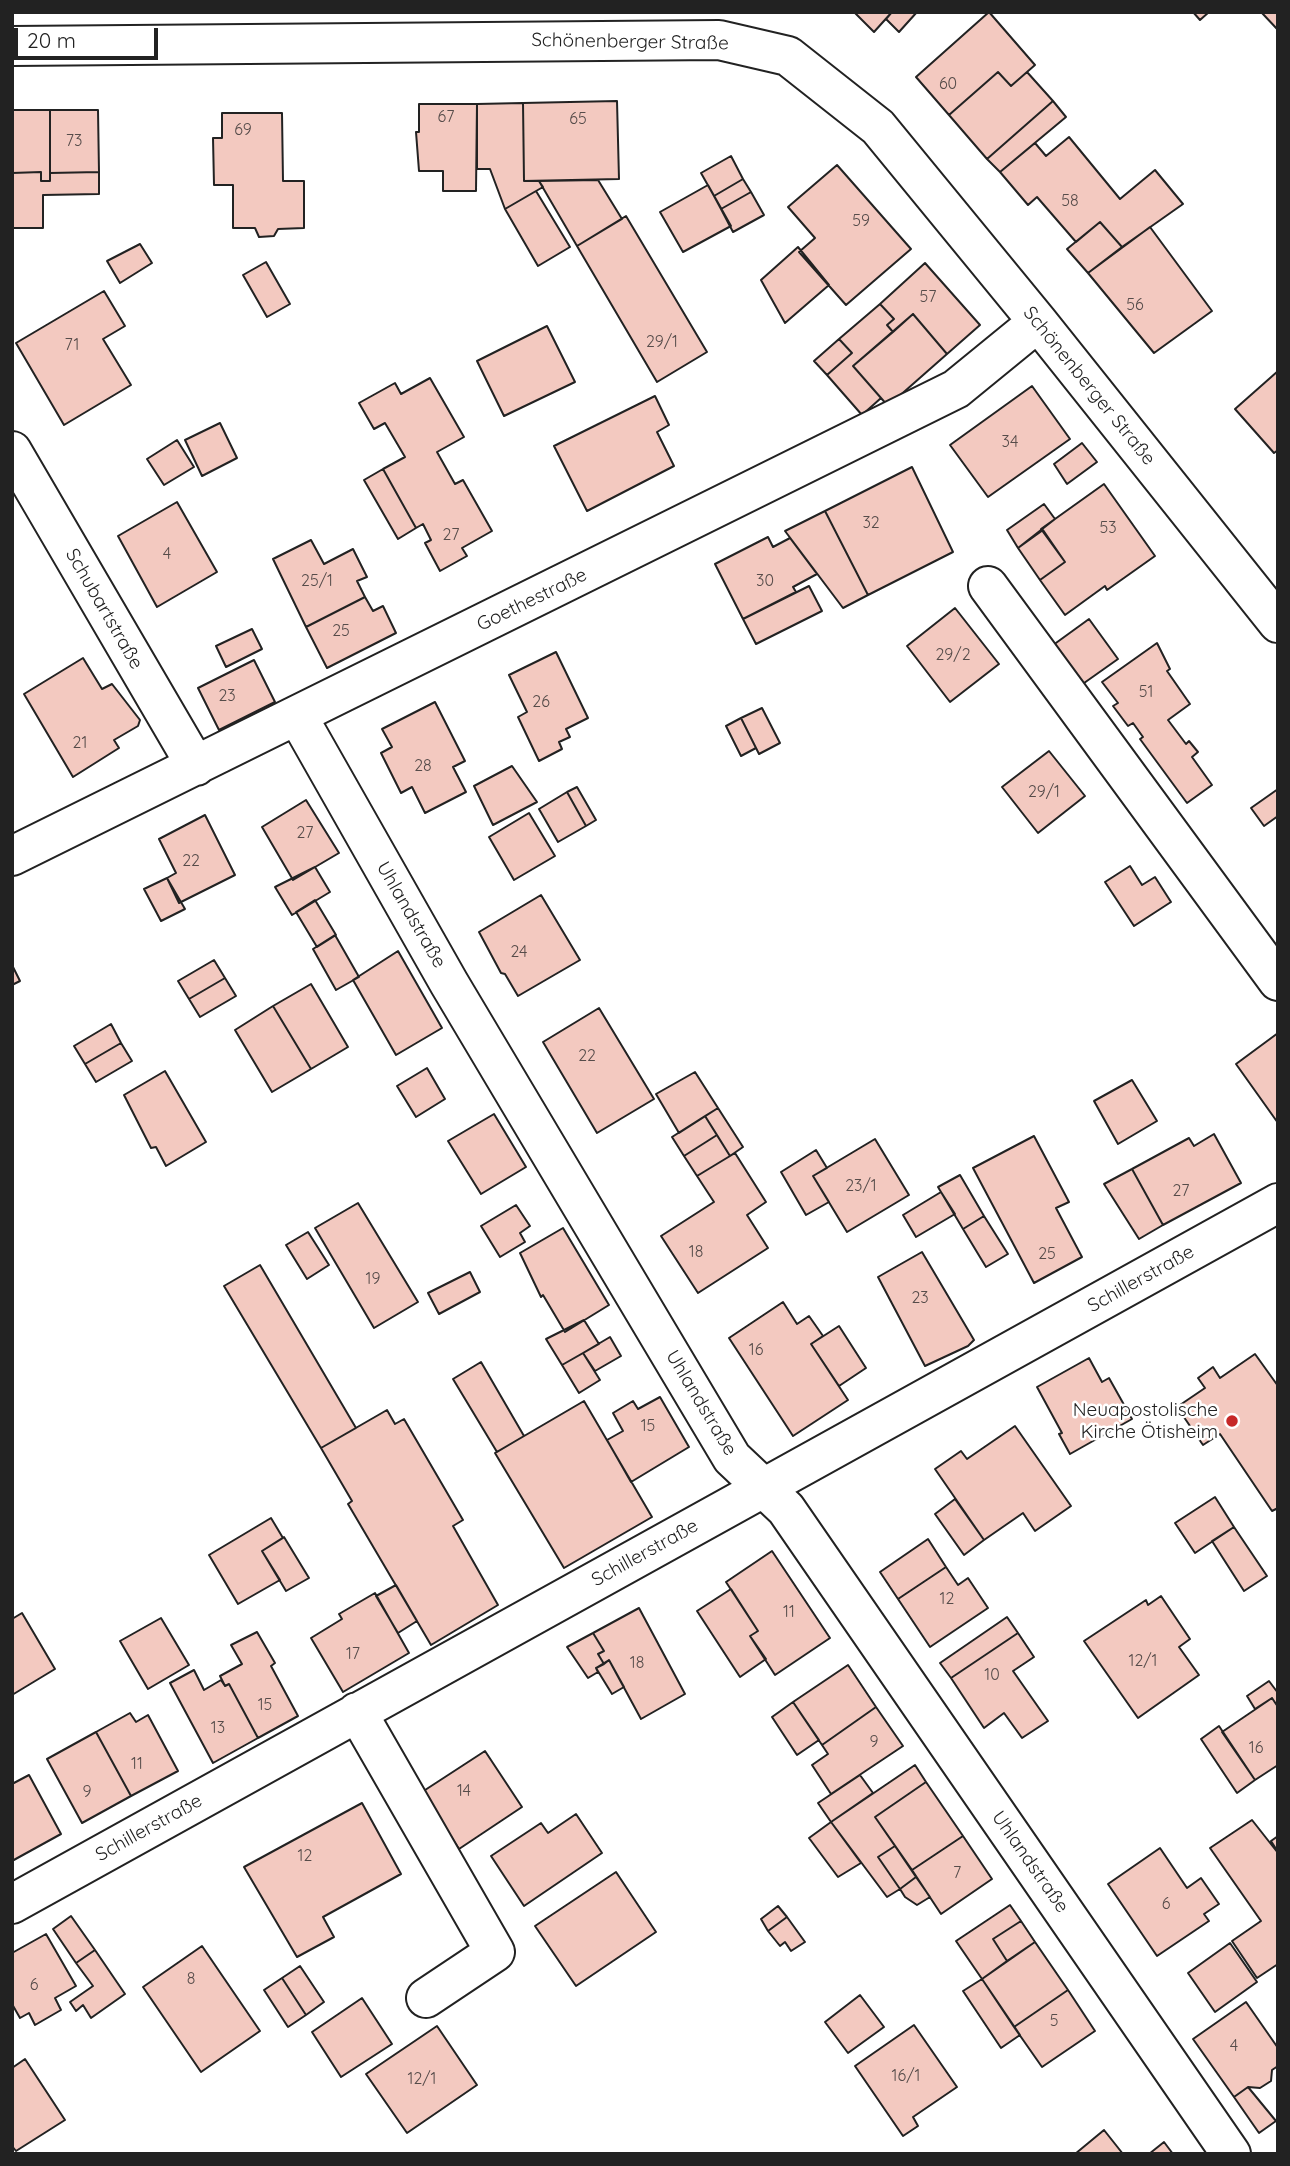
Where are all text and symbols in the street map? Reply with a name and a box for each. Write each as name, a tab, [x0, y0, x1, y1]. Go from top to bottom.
scale bar	[18, 14, 161, 58]
text: 20 m	[27, 27, 76, 53]
street label: Schönenberger Straße	[531, 29, 729, 55]
house number: 60	[939, 74, 957, 94]
house number: 67	[438, 107, 454, 127]
house number: 65	[569, 109, 587, 129]
house number: 69	[234, 120, 252, 140]
house number: 73	[66, 131, 82, 151]
house number: 58	[1061, 191, 1079, 211]
house number: 59	[852, 211, 870, 231]
house number: 57	[920, 287, 936, 307]
house number: 56	[1126, 295, 1144, 315]
street label: Schönenberger Straße	[1018, 302, 1160, 470]
house number: 29/1	[646, 332, 678, 352]
house number: 71	[65, 335, 79, 355]
house number: 34	[1002, 432, 1018, 452]
house number: 32	[862, 513, 880, 533]
house number: 53	[1099, 518, 1117, 538]
house number: 27	[443, 525, 459, 545]
house number: 4	[163, 544, 171, 564]
street label: Schubartstraße	[60, 545, 148, 673]
street label: Goethestraße	[473, 564, 591, 636]
house number: 25/1	[301, 571, 333, 591]
house number: 30	[756, 571, 774, 591]
house number: 25	[332, 621, 350, 641]
house number: 29/2	[935, 645, 971, 665]
house number: 51	[1139, 682, 1153, 702]
house number: 23	[218, 686, 236, 706]
house number: 26	[532, 692, 550, 712]
house number: 21	[73, 733, 87, 753]
house number: 28	[414, 756, 432, 776]
house number: 29/1	[1028, 782, 1060, 802]
house number: 27	[297, 823, 313, 843]
house number: 22	[182, 851, 200, 871]
street label: Uhlandstraße	[371, 858, 451, 972]
house number: 24	[510, 942, 528, 962]
house number: 22	[578, 1046, 596, 1066]
house number: 23/1	[845, 1176, 877, 1196]
house number: 27	[1173, 1181, 1189, 1201]
street label: Schillerstraße	[1084, 1240, 1198, 1318]
house number: 18	[689, 1242, 703, 1262]
house number: 25	[1038, 1244, 1056, 1264]
house number: 19	[366, 1269, 380, 1289]
house number: 23	[911, 1288, 929, 1308]
house number: 16	[749, 1340, 763, 1360]
street label: Uhlandstraße	[661, 1346, 741, 1460]
place label: Neuapostolische Kirche Ötisheim	[1073, 1399, 1218, 1443]
marker: Neuapostolische Kirche Ötisheim	[1224, 1413, 1240, 1429]
house number: 15	[641, 1416, 655, 1436]
street label: Schillerstraße	[588, 1514, 702, 1592]
house number: 12	[940, 1589, 954, 1609]
house number: 11	[783, 1602, 795, 1622]
house number: 17	[346, 1644, 360, 1664]
house number: 12/1	[1128, 1651, 1158, 1671]
house number: 18	[630, 1653, 644, 1673]
house number: 10	[984, 1665, 1000, 1685]
house number: 15	[258, 1695, 272, 1715]
house number: 13	[211, 1718, 225, 1738]
house number: 9	[870, 1732, 878, 1752]
house number: 16	[1249, 1738, 1263, 1758]
house number: 11	[131, 1754, 143, 1774]
house number: 14	[457, 1781, 471, 1801]
house number: 9	[83, 1782, 91, 1802]
street label: Schillerstraße	[92, 1789, 206, 1867]
street label: Uhlandstraße	[987, 1807, 1073, 1917]
house number: 12	[298, 1846, 312, 1866]
house number: 7	[953, 1863, 961, 1883]
house number: 6	[1162, 1894, 1170, 1914]
house number: 8	[187, 1969, 195, 1989]
house number: 6	[30, 1975, 38, 1995]
house number: 5	[1050, 2011, 1058, 2031]
house number: 4	[1230, 2036, 1238, 2056]
house number: 16/1	[892, 2066, 920, 2086]
house number: 12/1	[407, 2069, 437, 2089]

